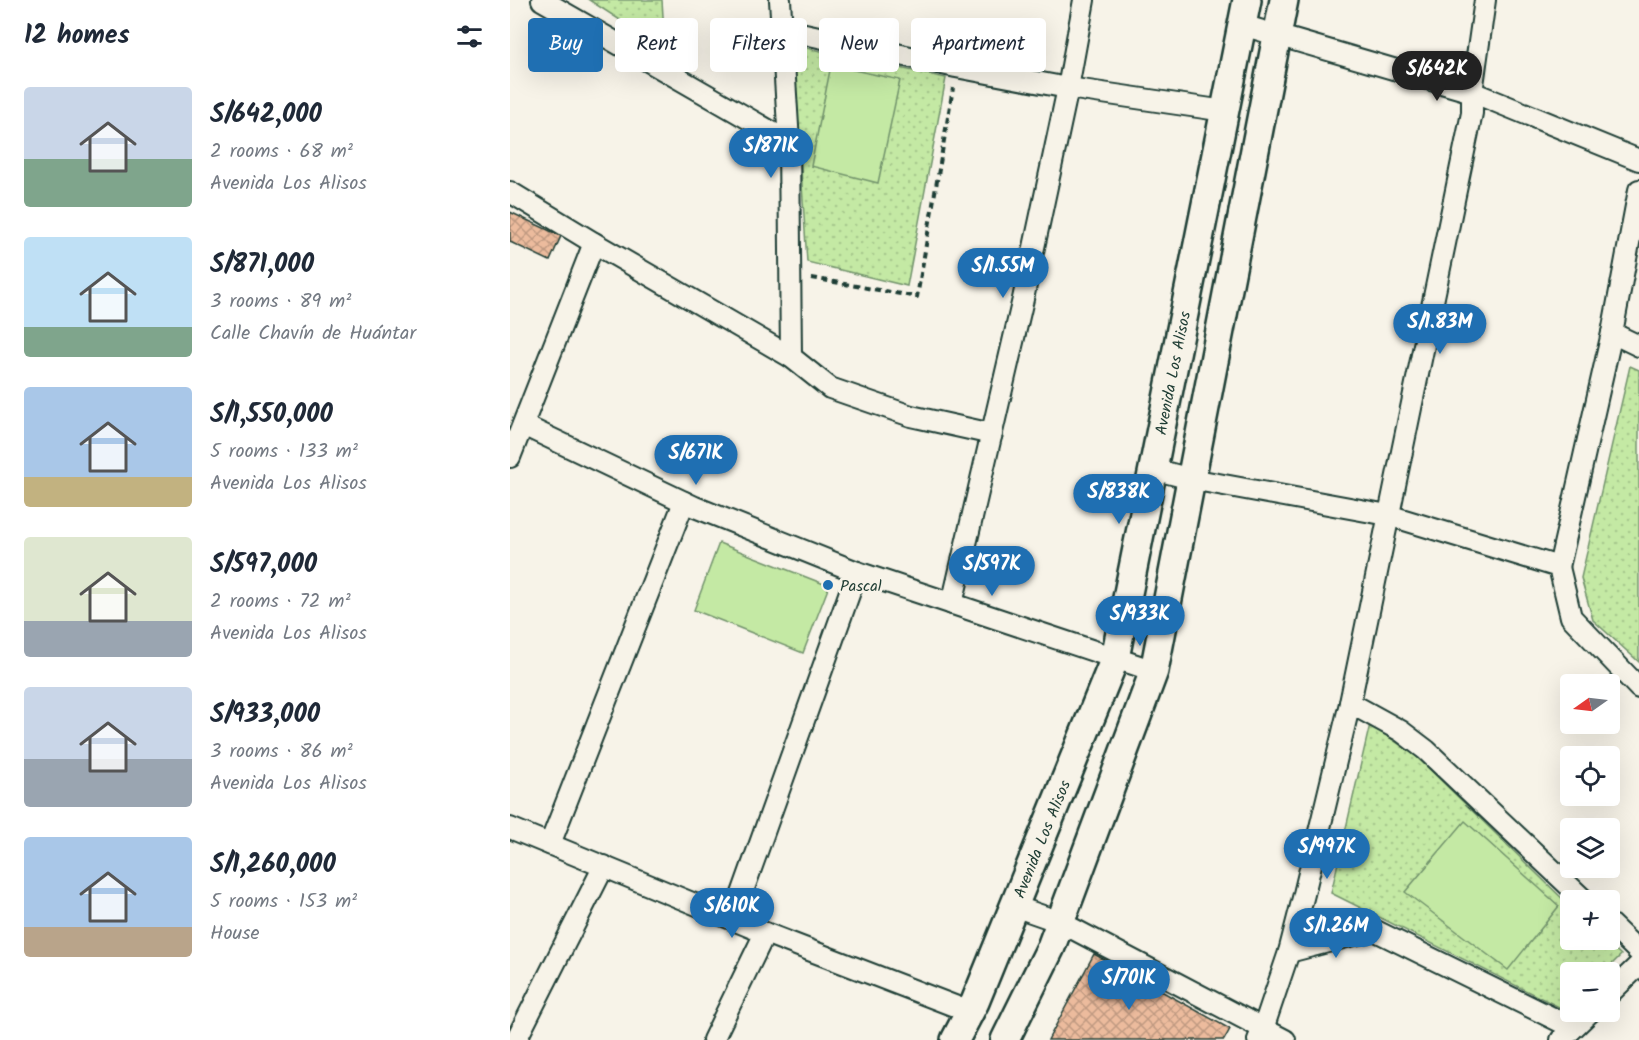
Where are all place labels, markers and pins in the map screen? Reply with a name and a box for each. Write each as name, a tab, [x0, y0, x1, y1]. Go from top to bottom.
pin: S/642K	[1388, 51, 1486, 102]
pin: S/871K	[722, 128, 820, 179]
pin: S/1.55M	[948, 248, 1058, 299]
pin: S/1.83M	[1385, 304, 1495, 355]
pin: S/671K	[647, 435, 745, 486]
pin: S/838K	[1070, 474, 1168, 525]
pin: S/597K	[943, 546, 1041, 597]
place label: Pascal	[840, 574, 882, 599]
marker: Pascal	[821, 578, 835, 592]
pin: S/933K	[1091, 596, 1189, 647]
pin: S/997K	[1278, 829, 1376, 880]
pin: S/610K	[683, 888, 781, 939]
pin: S/1.26M	[1281, 908, 1391, 959]
pin: S/701K	[1080, 960, 1178, 1011]

